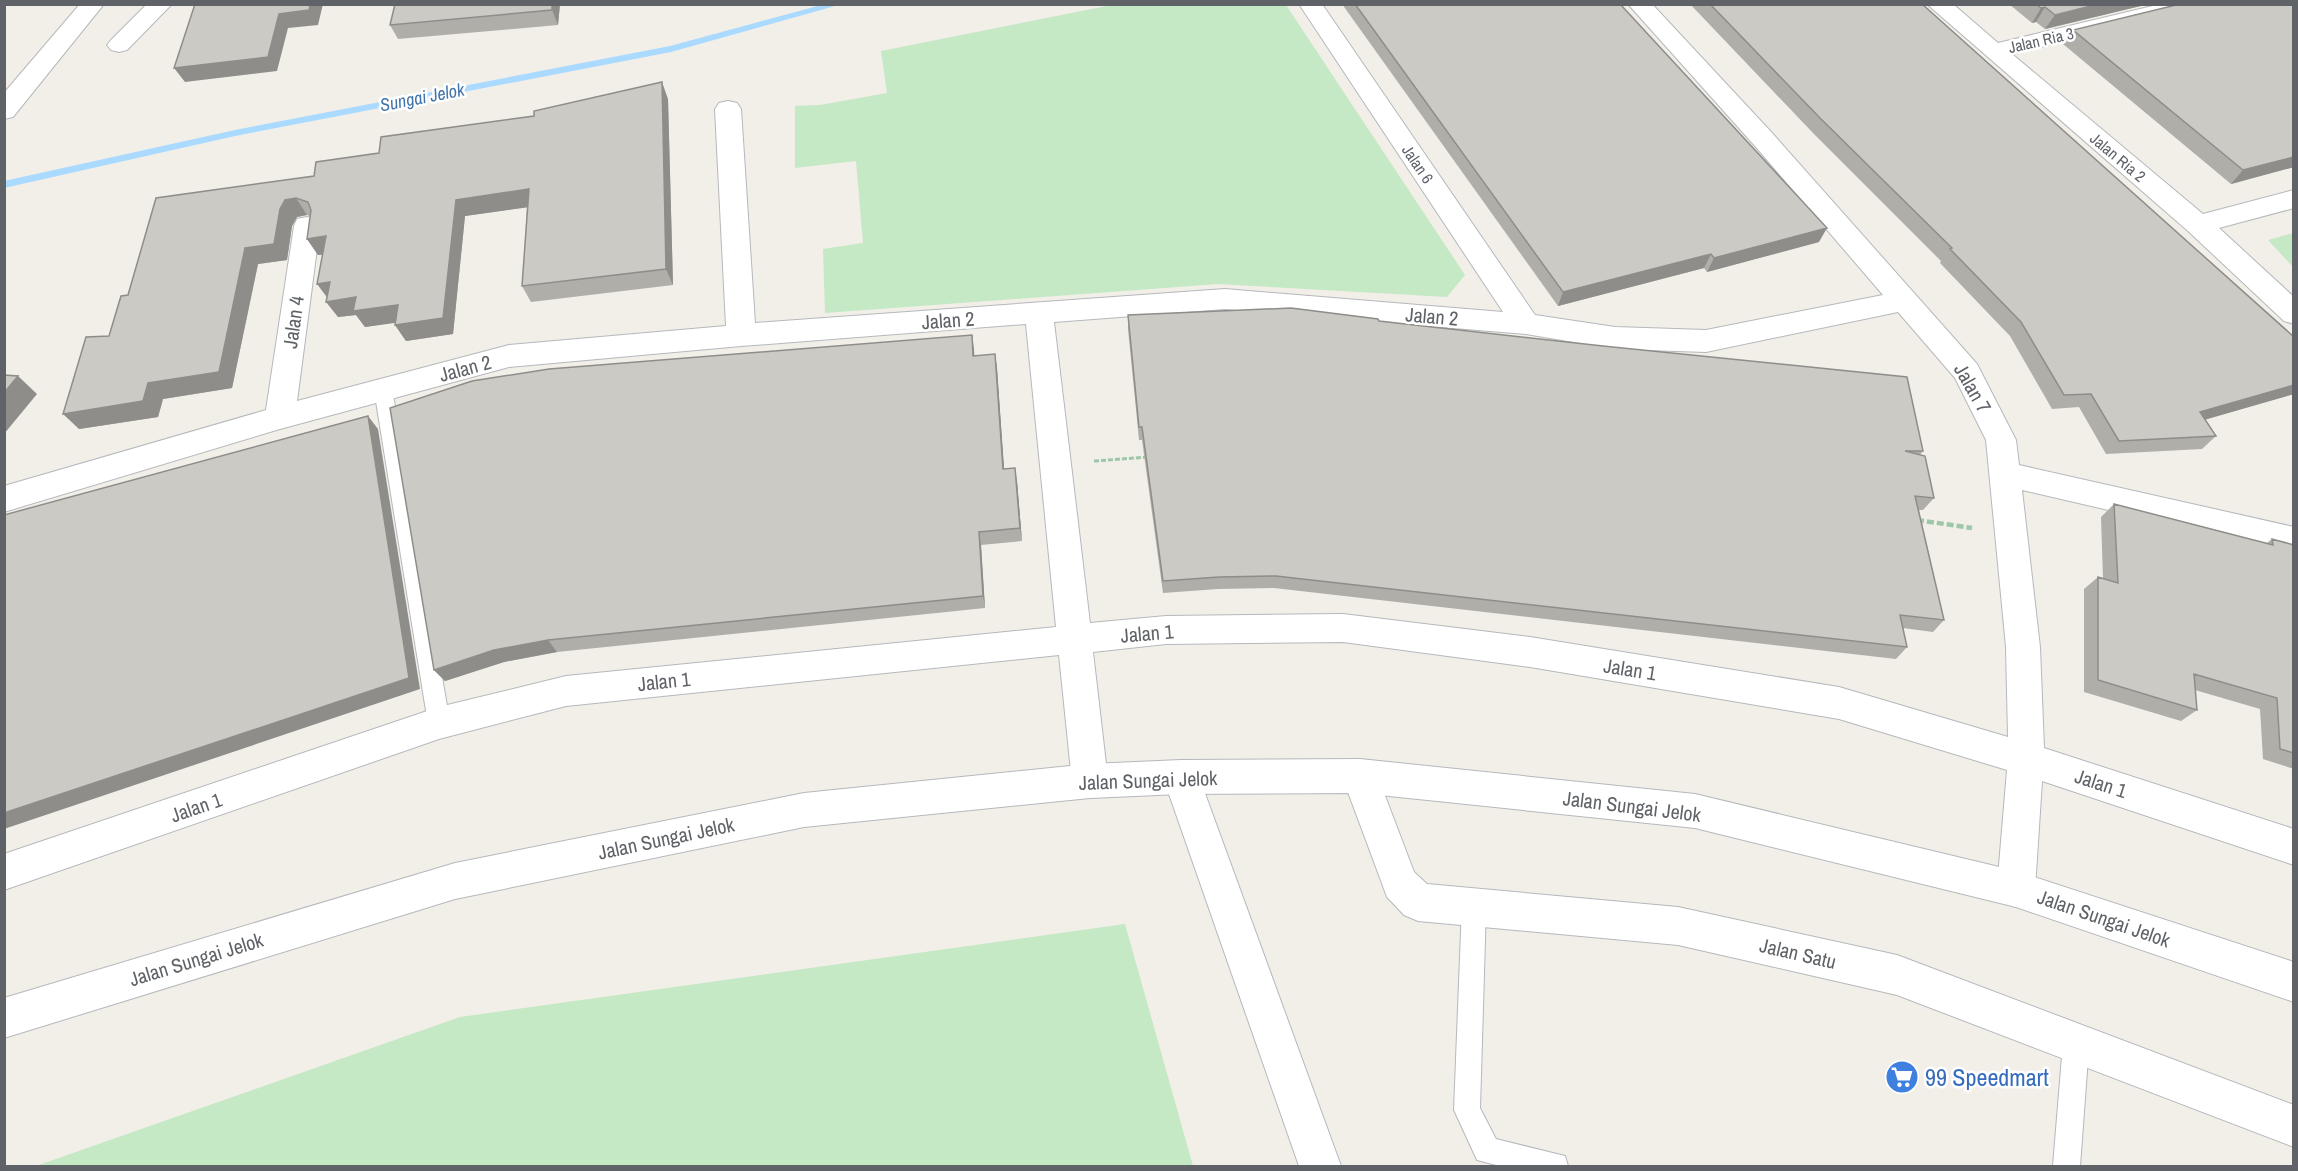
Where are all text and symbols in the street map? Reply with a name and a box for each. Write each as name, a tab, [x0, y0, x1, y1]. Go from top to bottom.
street label: Jalan Ria 3	[2006, 22, 2076, 58]
water label: Sungai Jelok	[378, 76, 467, 117]
street label: Jalan Ria 2	[2086, 127, 2150, 187]
street label: Jalan 6	[1397, 140, 1439, 188]
street label: Jalan 4	[276, 294, 310, 350]
street label: Jalan 2	[1404, 300, 1460, 332]
street label: Jalan 2	[921, 305, 975, 335]
street label: Jalan 2	[436, 348, 494, 388]
street label: Jalan 7	[1948, 358, 1998, 418]
street label: Jalan 1	[1119, 617, 1175, 649]
street label: Jalan 1	[1602, 652, 1658, 686]
street label: Jalan 1	[636, 665, 692, 697]
street label: Jalan 1	[2072, 762, 2130, 804]
street label: Jalan Sungai Jelok	[1078, 764, 1219, 796]
street label: Jalan Sungai Jelok	[1562, 784, 1703, 828]
street label: Jalan 1	[167, 786, 225, 828]
street label: Jalan Sungai Jelok	[595, 810, 737, 866]
street label: Jalan Sungai Jelok	[2034, 883, 2175, 954]
street label: Jalan Sungai Jelok	[126, 926, 267, 992]
street label: Jalan Satu	[1757, 931, 1839, 975]
supermarket icon: 99 Speedmart	[1884, 1059, 1920, 1095]
place label: 99 Speedmart	[1925, 1061, 2049, 1093]

